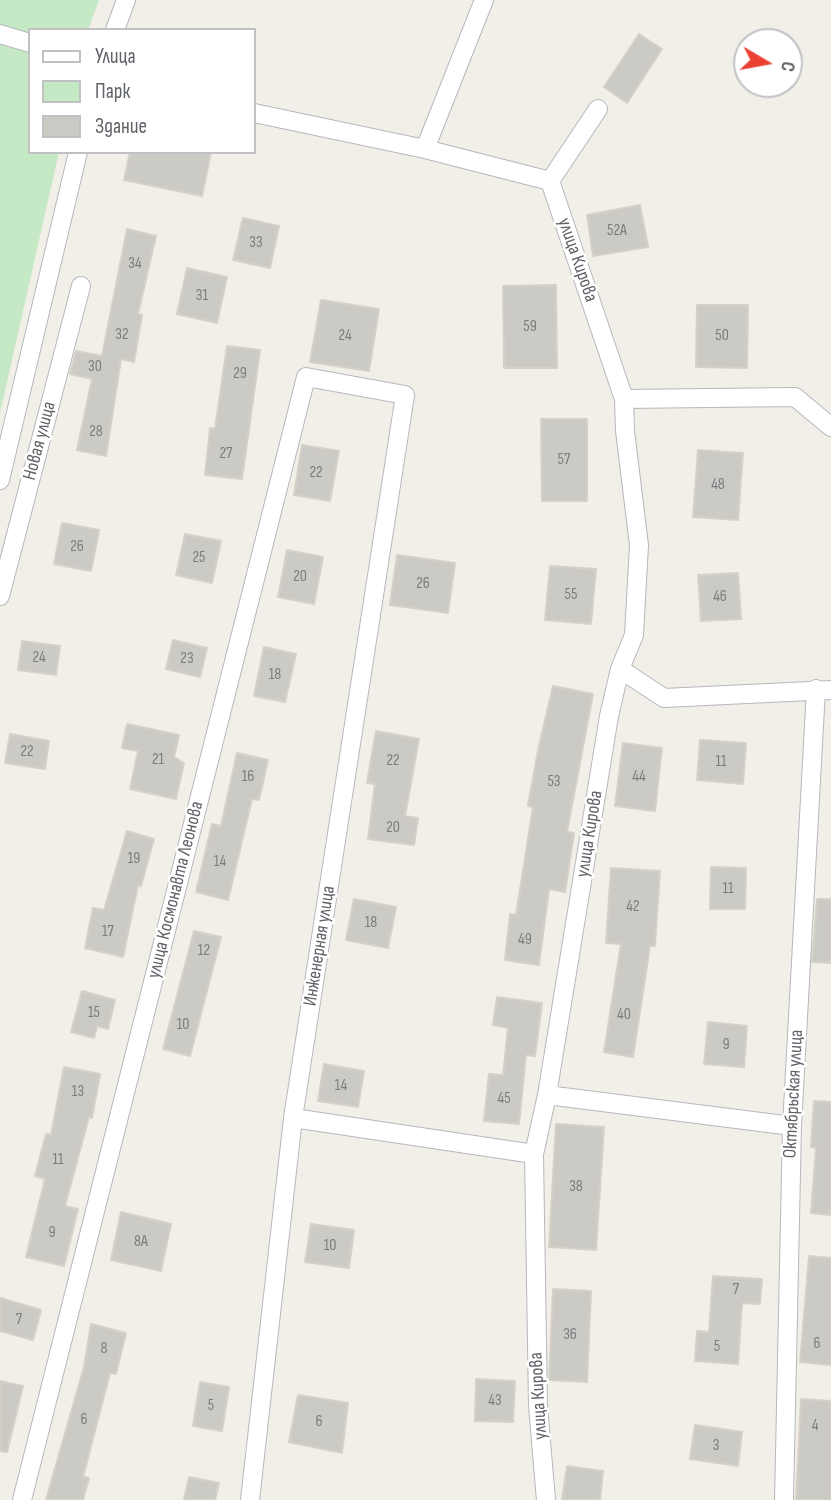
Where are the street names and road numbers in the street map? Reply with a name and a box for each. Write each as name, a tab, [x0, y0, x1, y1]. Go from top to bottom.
street label: улица Кирова	[552, 215, 602, 305]
street label: Новая улица	[19, 399, 61, 483]
street label: улица Кирова	[572, 789, 608, 879]
street label: улица Космонавта Леонова	[143, 799, 209, 981]
street label: Инженерная улица	[299, 884, 341, 1008]
street label: Октябрьская улица	[779, 1029, 809, 1159]
street label: улица Кирова	[525, 1352, 553, 1440]

